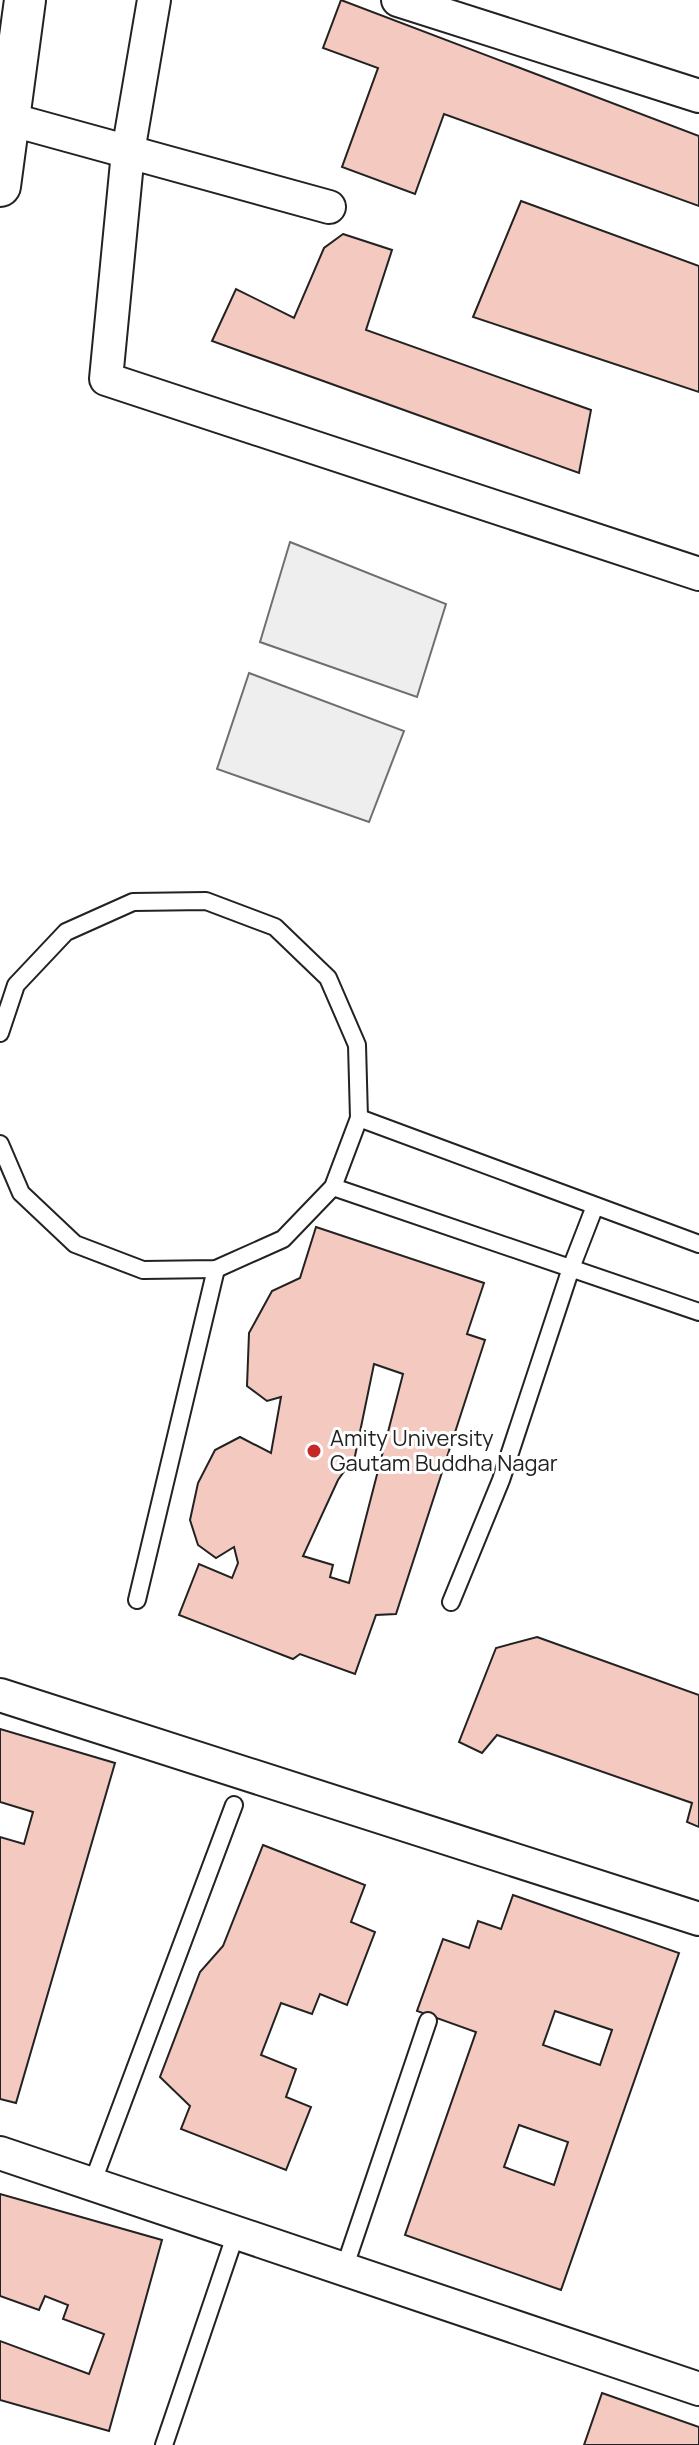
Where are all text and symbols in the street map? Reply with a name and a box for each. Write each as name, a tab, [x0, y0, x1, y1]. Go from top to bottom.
place label: Amity University Gautam Buddha Nagar	[330, 1423, 558, 1478]
marker: Amity University Gautam Buddha Nagar	[305, 1442, 323, 1460]

